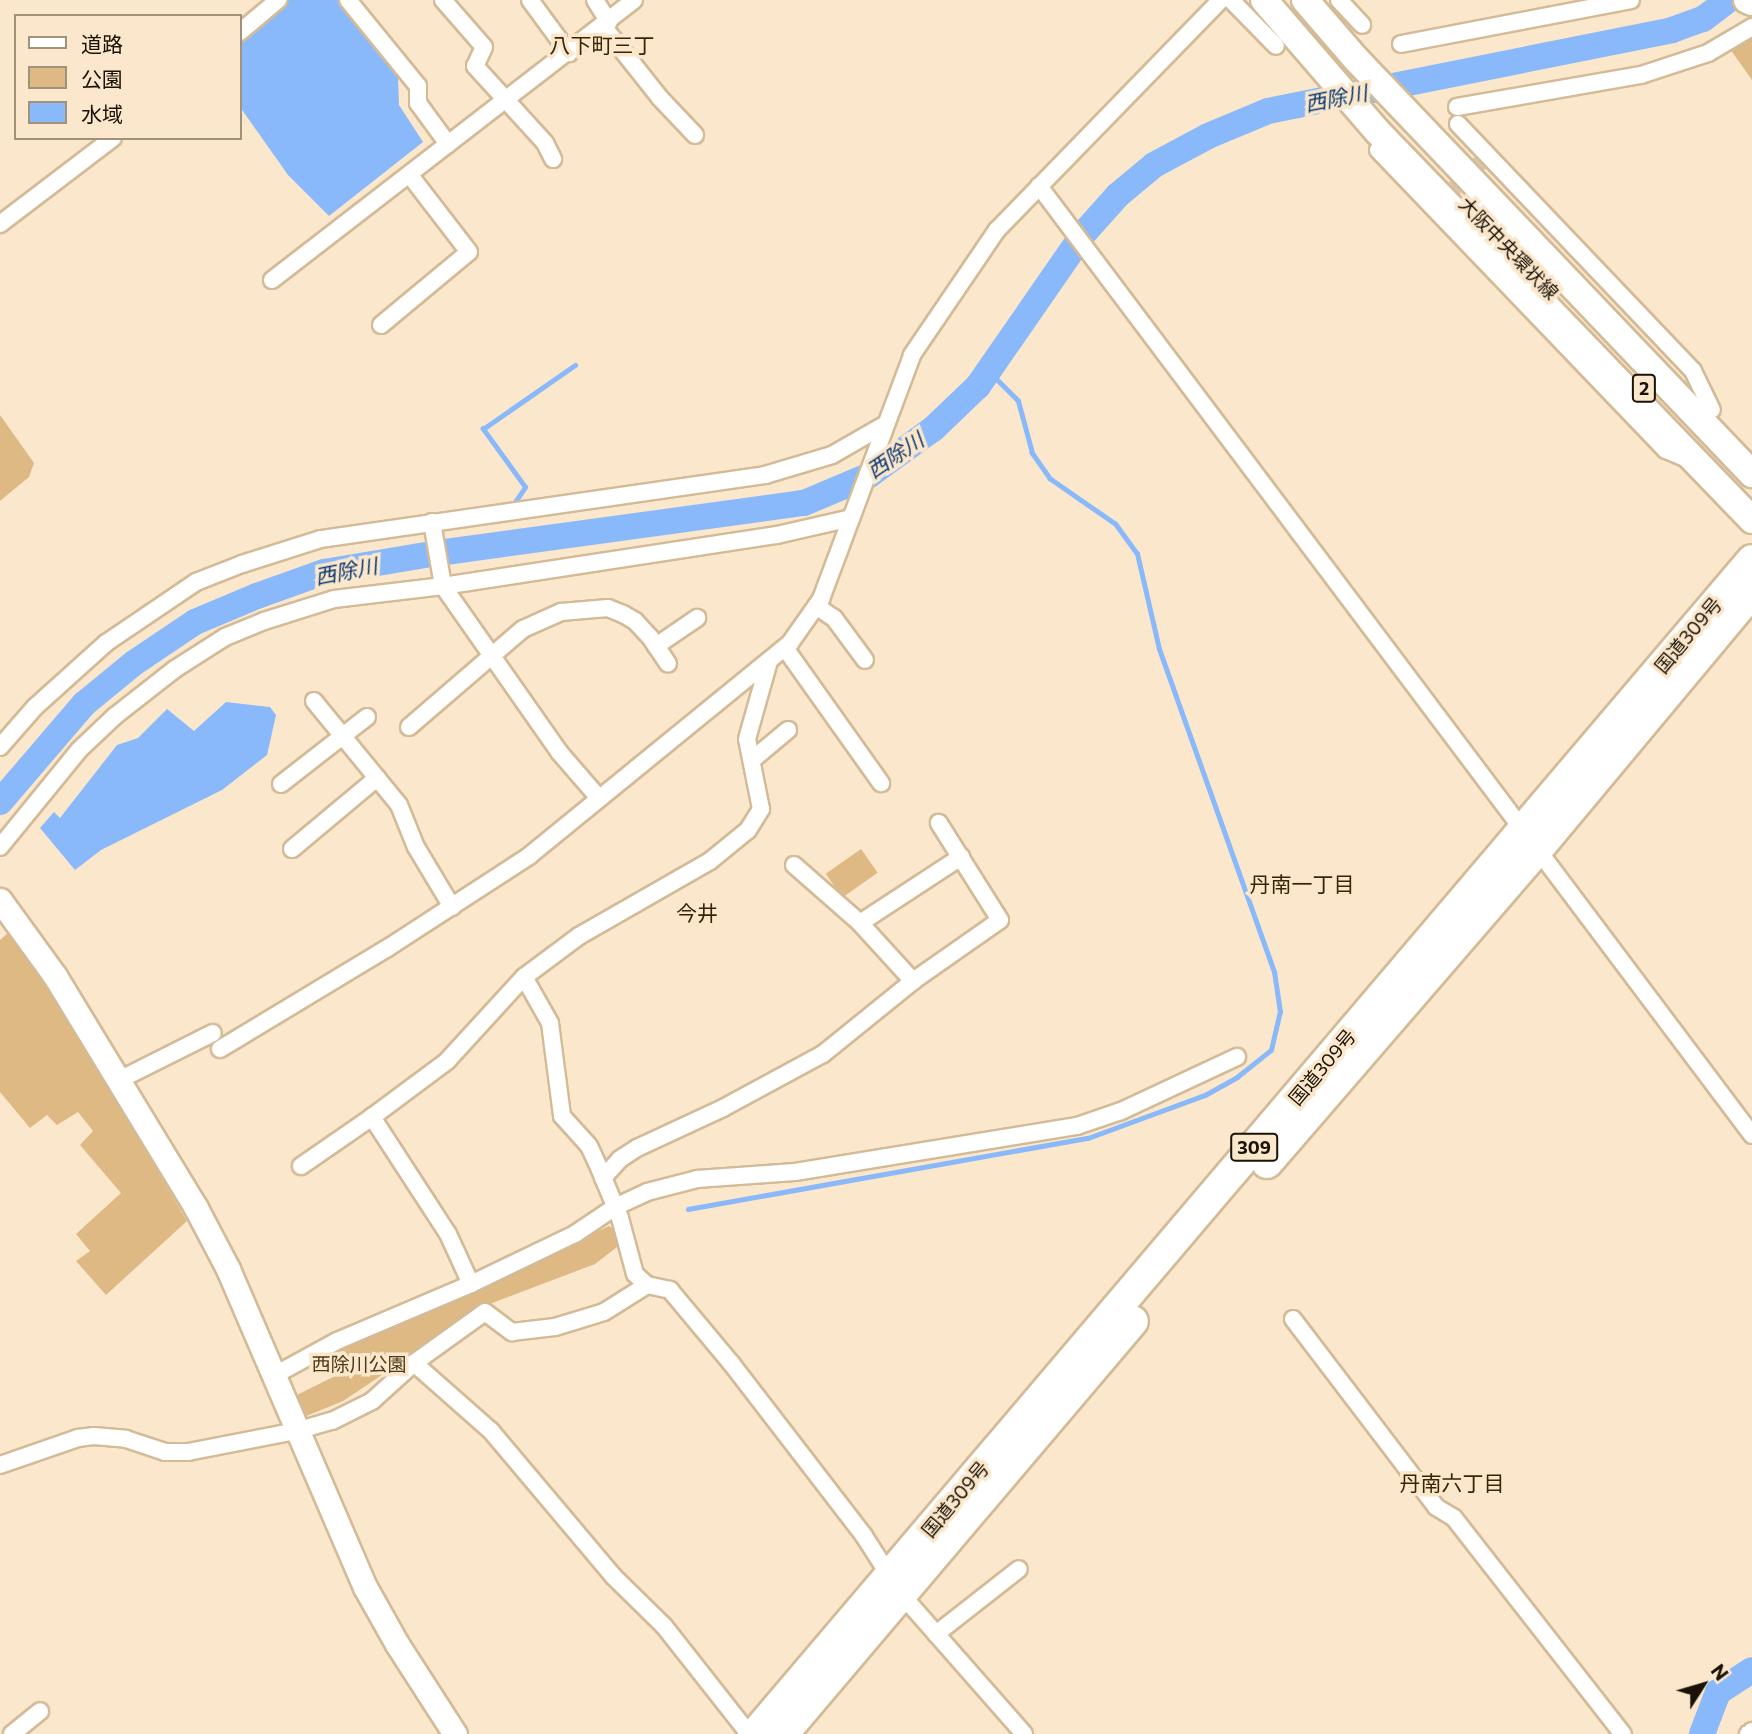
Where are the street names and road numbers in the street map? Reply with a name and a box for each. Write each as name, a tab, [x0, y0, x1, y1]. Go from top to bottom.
street label: 大阪中央環状線	[1455, 192, 1563, 304]
road number: 2	[1632, 374, 1656, 402]
street label: 国道309号	[1650, 593, 1726, 677]
street label: 国道309号	[1284, 1025, 1360, 1109]
road number: 309	[1230, 1132, 1278, 1162]
street label: 国道309号	[917, 1457, 993, 1541]

